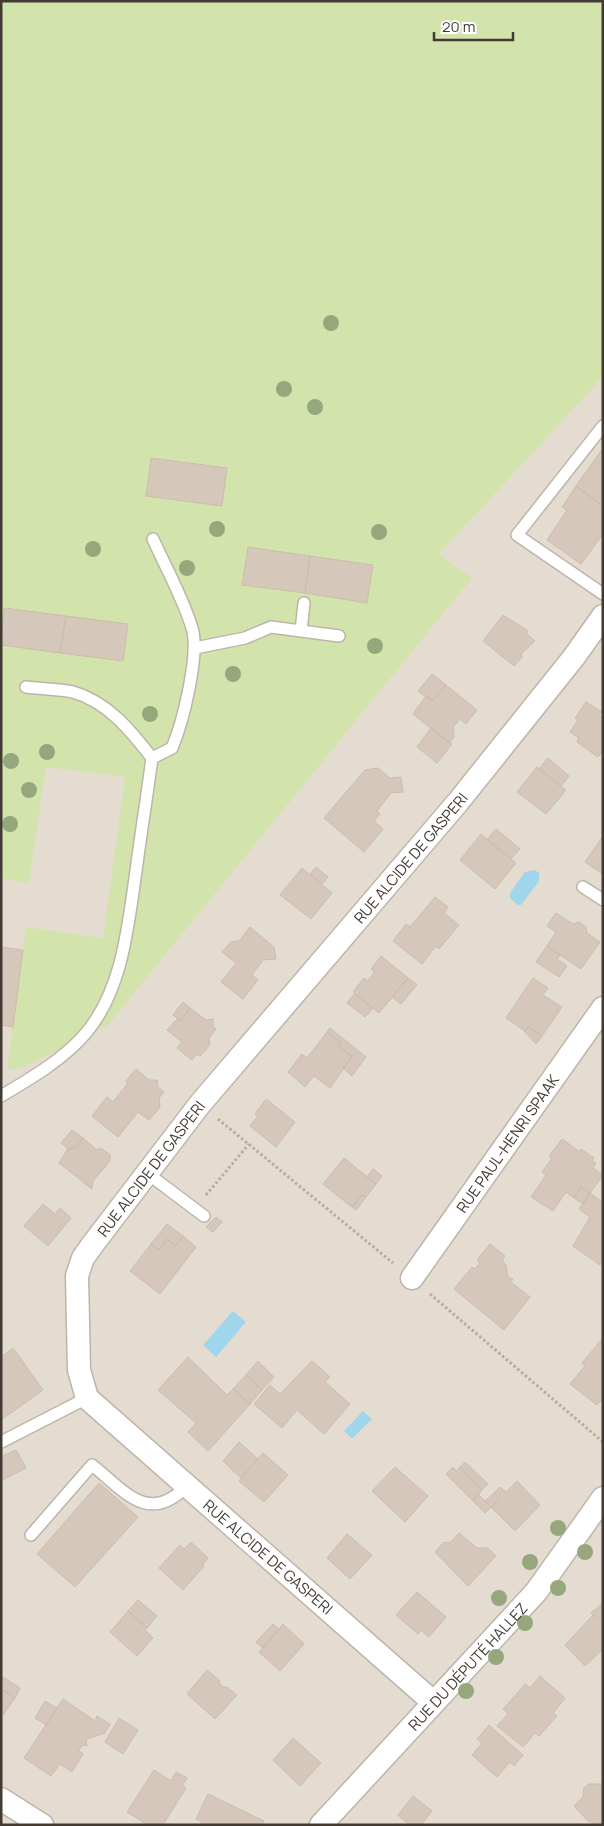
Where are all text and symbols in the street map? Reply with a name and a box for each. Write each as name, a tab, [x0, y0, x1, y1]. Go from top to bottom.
scale bar	[434, 10, 513, 42]
text: 20 m	[442, 16, 475, 37]
street label: RUE ALCIDE DE GASPERI	[349, 788, 472, 928]
street label: RUE PAUL-HENRI SPAAK	[451, 1070, 563, 1217]
street label: RUE ALCIDE DE GASPERI	[92, 1096, 209, 1241]
street label: RUE ALCIDE DE GASPERI	[199, 1495, 337, 1619]
street label: RUE DU DÉPUTÉ HALLEZ	[403, 1598, 532, 1735]

